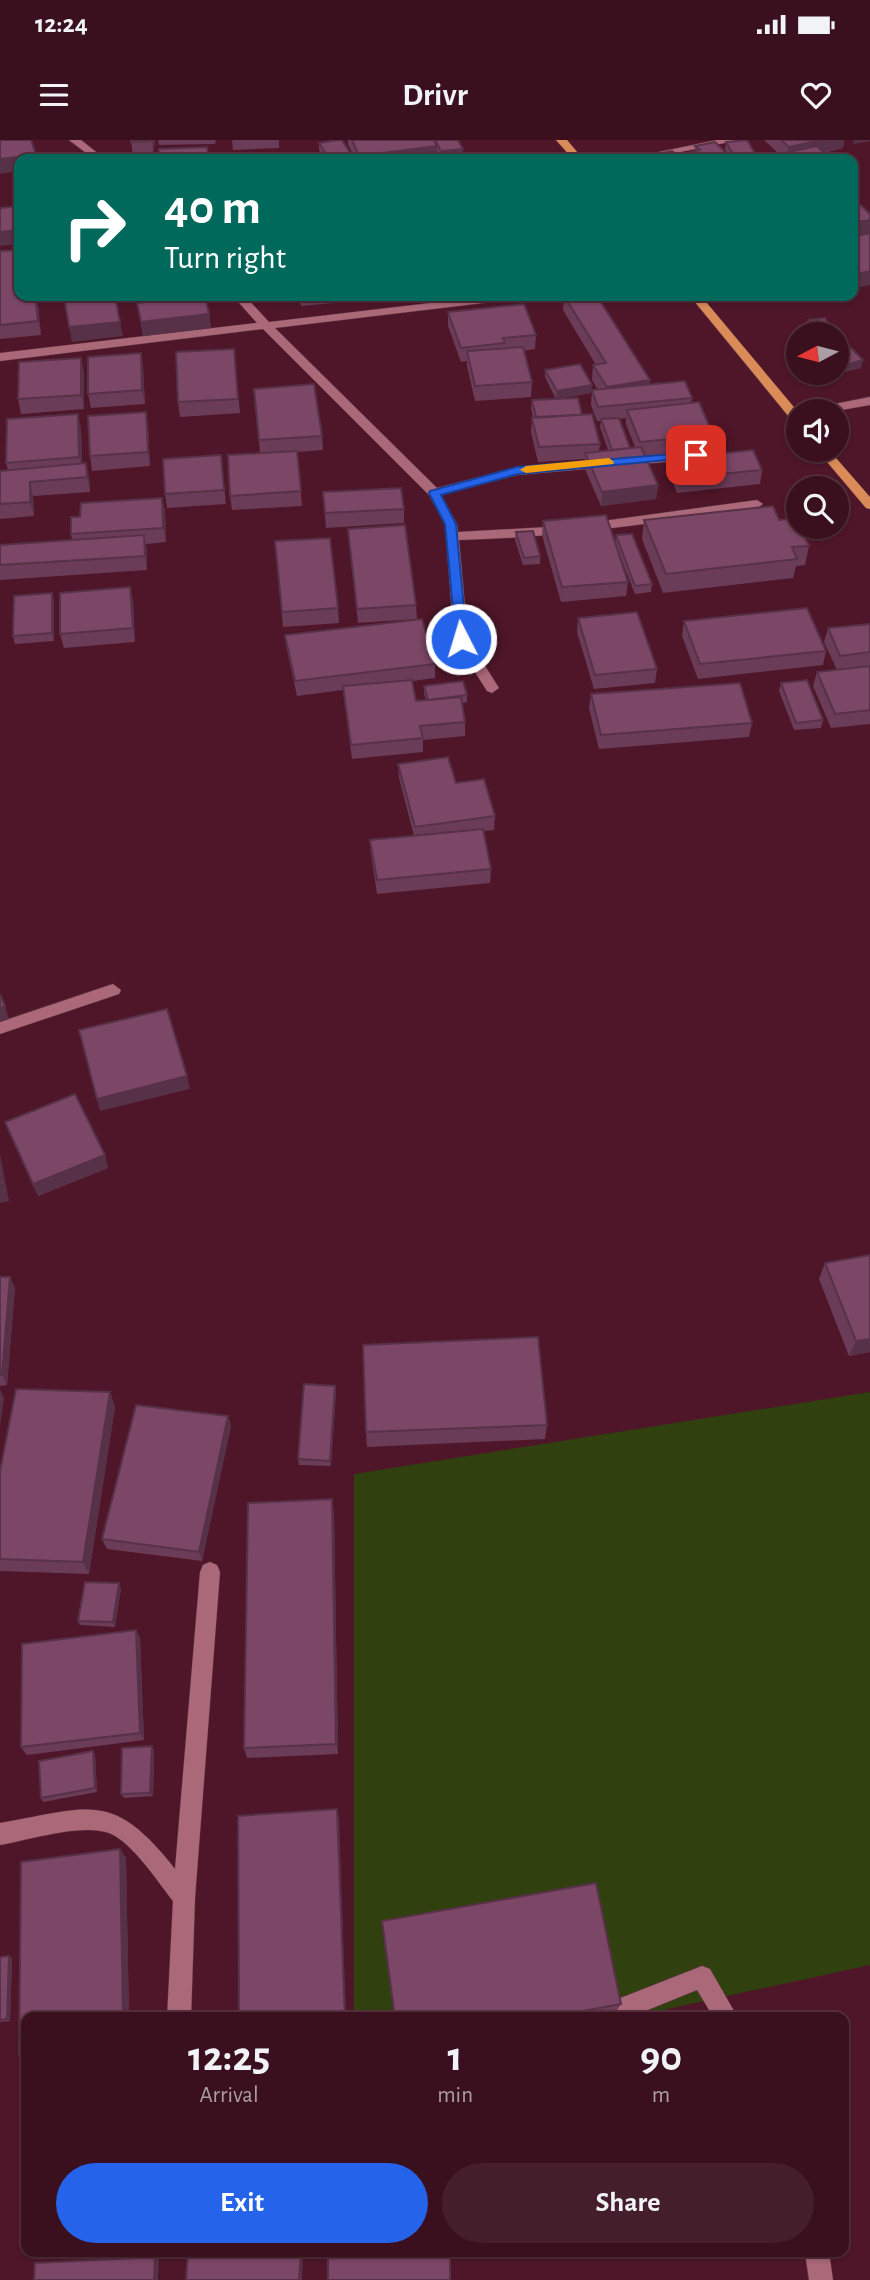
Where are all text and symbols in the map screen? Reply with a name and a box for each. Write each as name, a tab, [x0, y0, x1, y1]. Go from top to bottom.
text: 12:24	[35, 11, 88, 37]
icon: menu	[35, 76, 73, 114]
icon: heart	[797, 76, 835, 114]
text: Drivr	[402, 79, 468, 111]
icon: right	[49, 182, 140, 273]
text: 40 m	[164, 184, 261, 233]
text: Turn right	[164, 242, 286, 274]
north arrow	[786, 322, 849, 385]
map controls	[786, 322, 849, 539]
button: sound	[786, 399, 849, 462]
pin	[666, 425, 726, 485]
icon: arrive	[677, 436, 715, 474]
button: search	[786, 476, 849, 539]
position arrow	[424, 602, 498, 676]
text: 12:25	[188, 2036, 270, 2078]
text: 1	[448, 2036, 463, 2078]
text: 90	[640, 2036, 682, 2078]
text: Arrival	[200, 2084, 259, 2107]
text: min	[437, 2084, 473, 2107]
text: m	[652, 2084, 670, 2107]
button: Exit	[56, 2163, 428, 2243]
button: Share	[442, 2163, 814, 2243]

